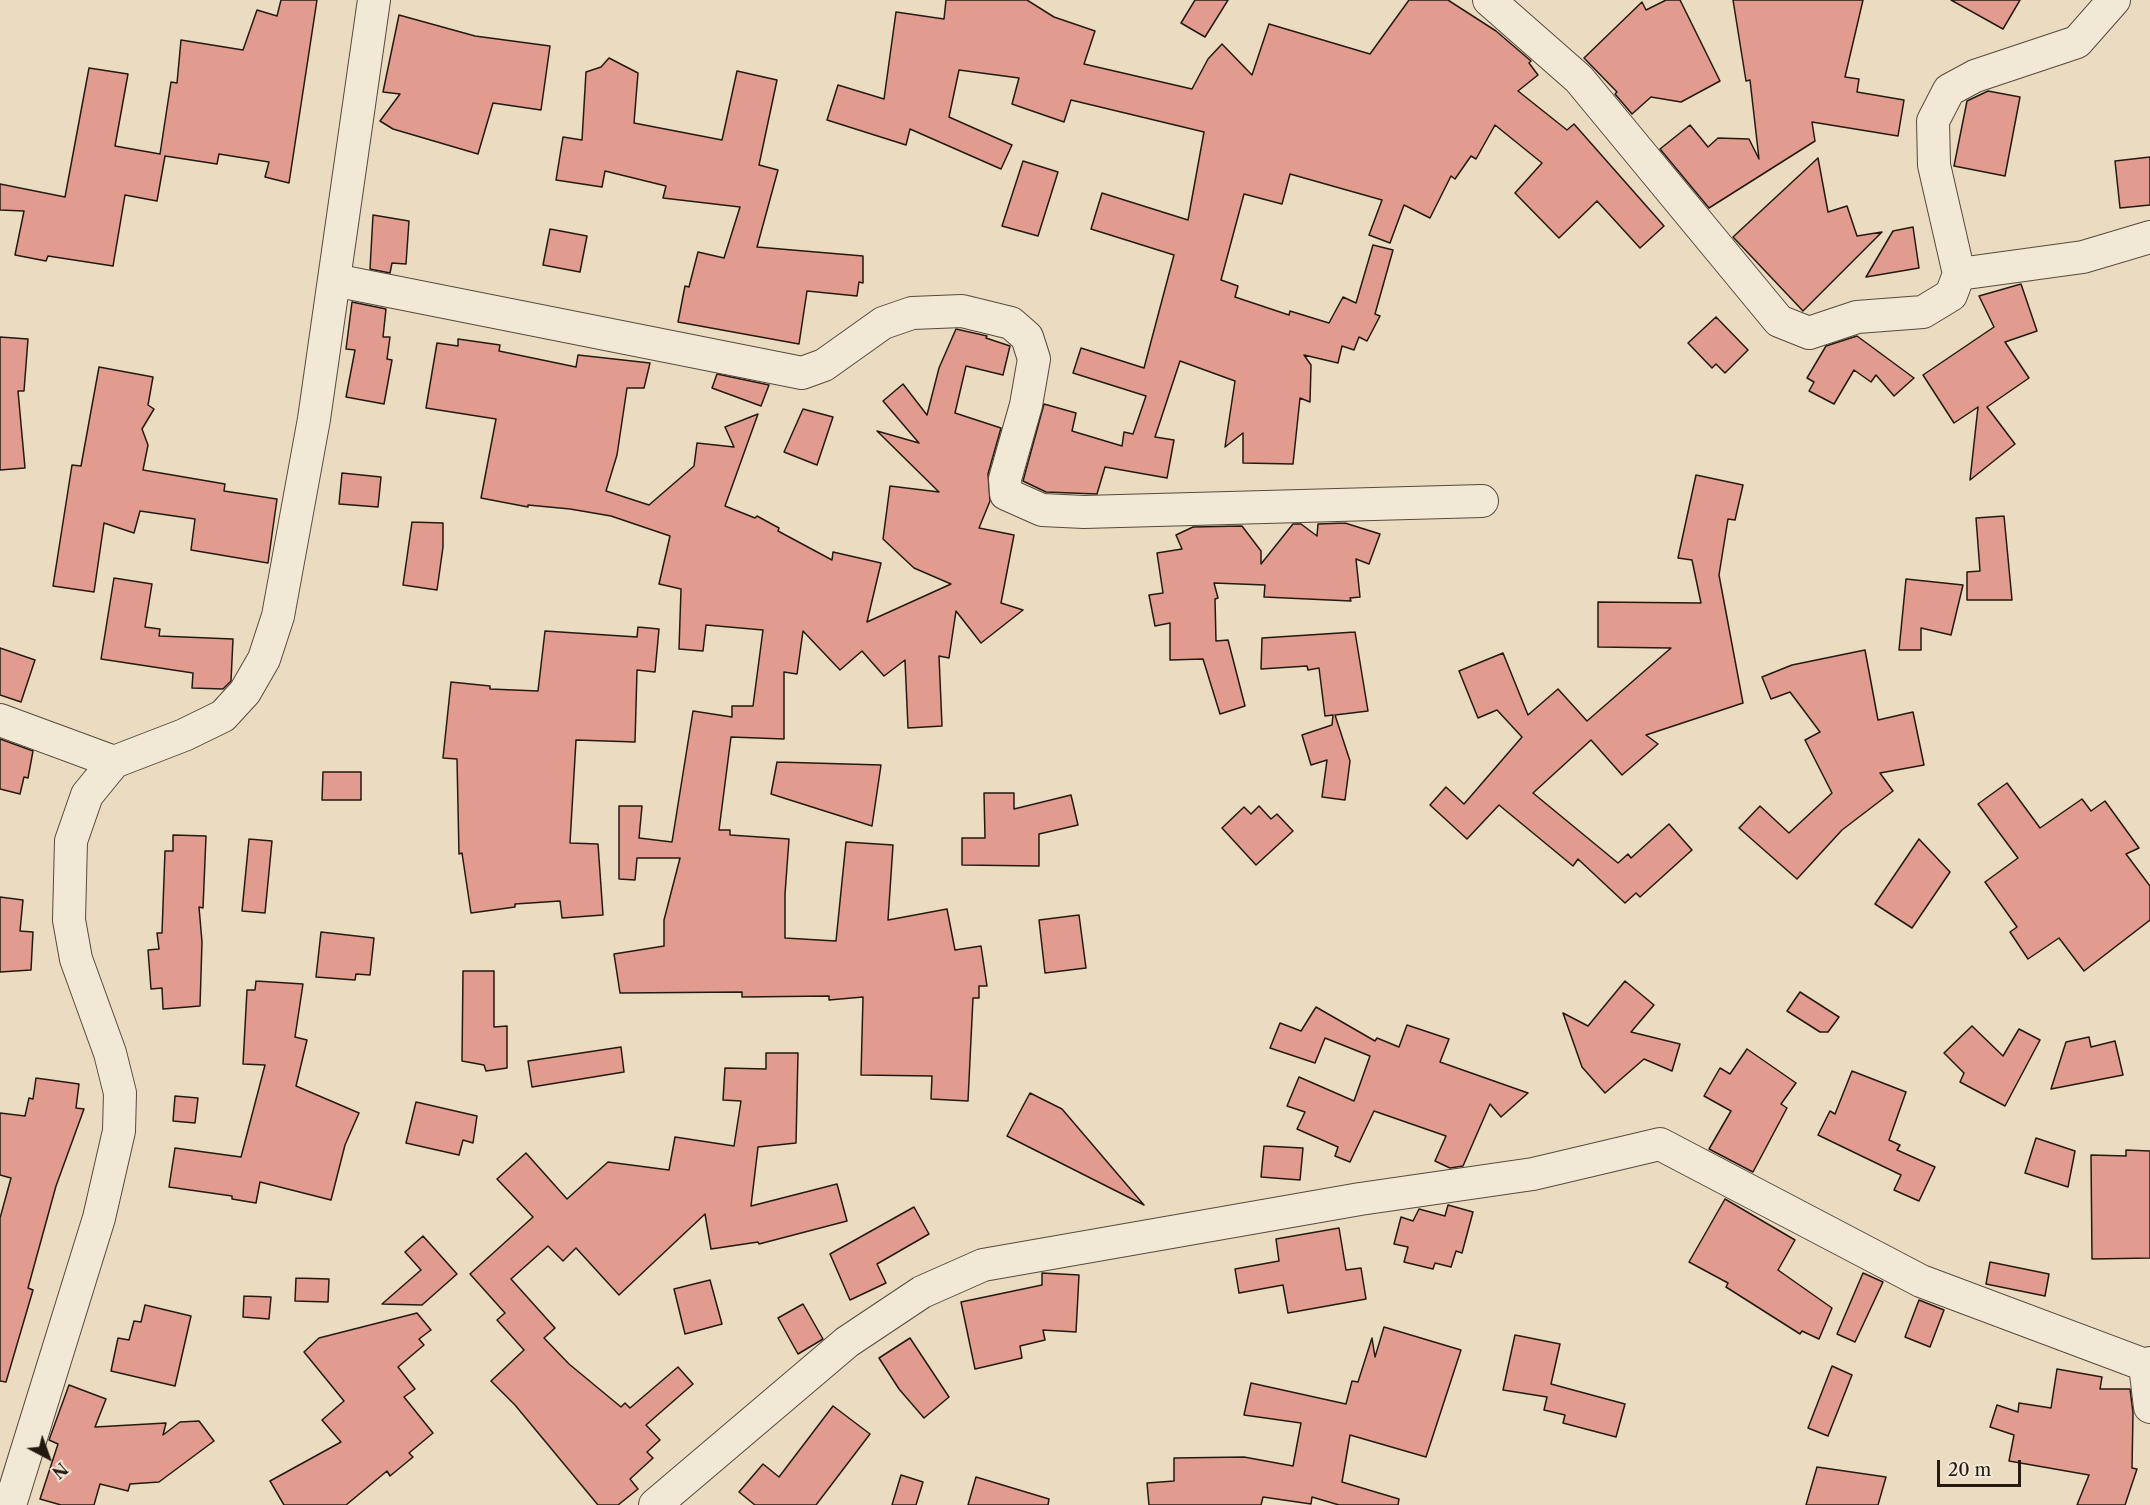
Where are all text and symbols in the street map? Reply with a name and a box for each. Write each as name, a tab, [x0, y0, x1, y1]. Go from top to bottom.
north arrow	[18, 1427, 78, 1487]
scale bar	[1940, 1448, 2024, 1486]
text: N	[48, 1458, 72, 1483]
text: 20 m	[1948, 1459, 1991, 1481]

